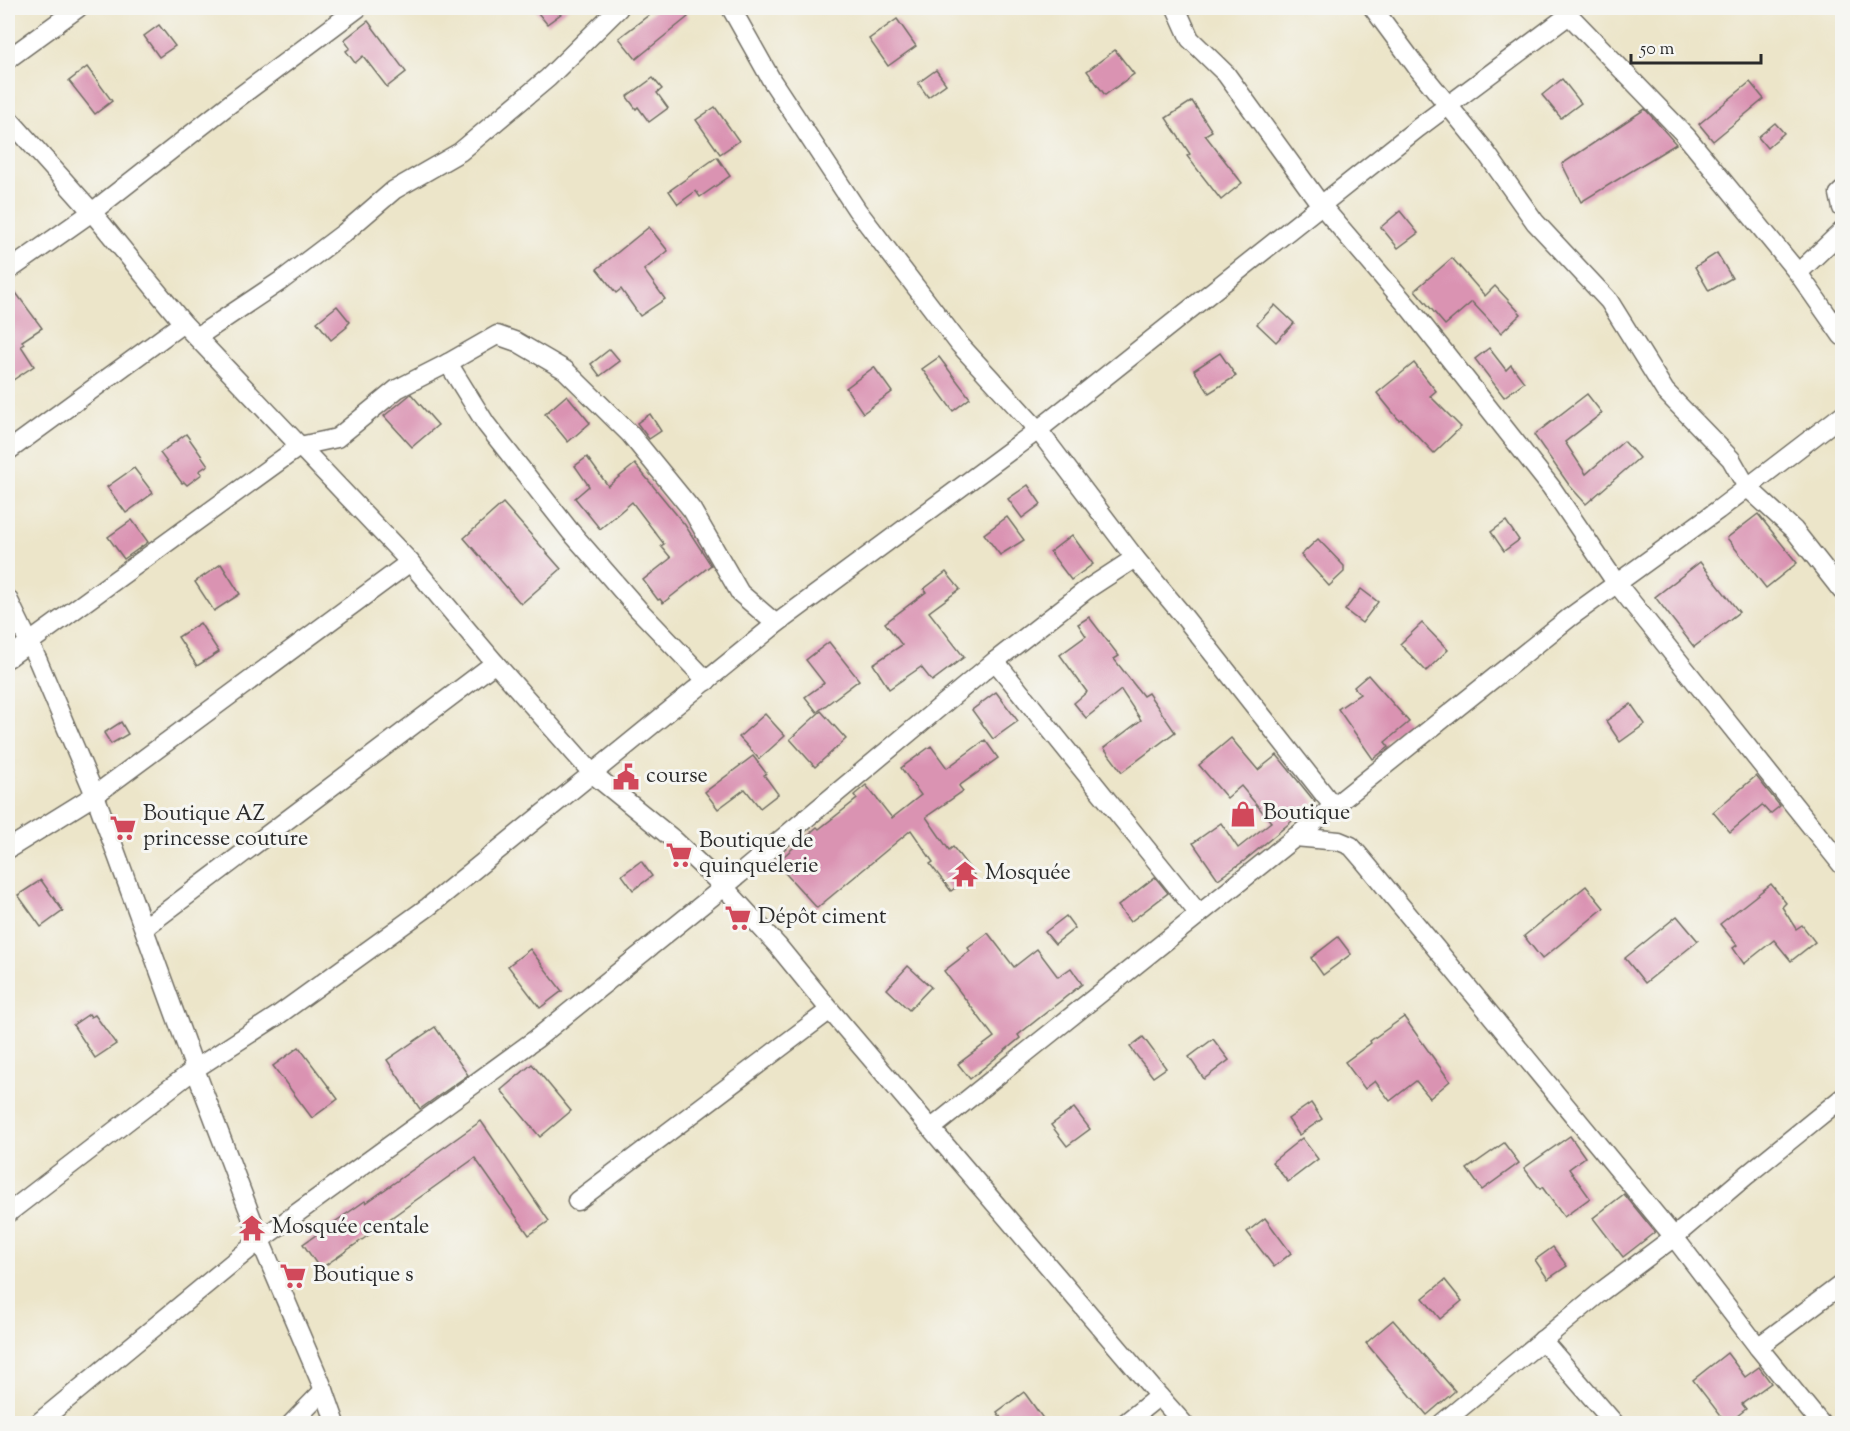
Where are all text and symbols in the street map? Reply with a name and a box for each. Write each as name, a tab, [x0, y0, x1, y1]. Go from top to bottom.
scale bar	[1631, 27, 1762, 65]
text: 50 m	[1639, 37, 1675, 63]
place label: course	[646, 761, 708, 793]
public building icon: course	[611, 762, 641, 792]
place label: Boutique	[1263, 798, 1350, 830]
place label: Boutique AZ princesse couture	[143, 799, 308, 856]
shop icon: Boutique	[1228, 799, 1258, 829]
supermarket icon: Boutique AZ princesse couture	[108, 813, 138, 843]
place label: Boutique de quinquelerie	[699, 826, 818, 883]
supermarket icon: Boutique de quinquelerie	[664, 840, 694, 870]
place label: Mosquée	[985, 858, 1071, 890]
temple icon: Mosquée	[950, 859, 980, 889]
place label: Dépôt ciment	[758, 902, 887, 934]
supermarket icon: Dépôt ciment	[723, 903, 753, 933]
place label: Mosquée centale	[272, 1212, 429, 1244]
temple icon: Mosquée centale	[237, 1213, 267, 1243]
place label: Boutique s	[313, 1260, 414, 1292]
supermarket icon: Boutique s	[278, 1261, 308, 1291]

